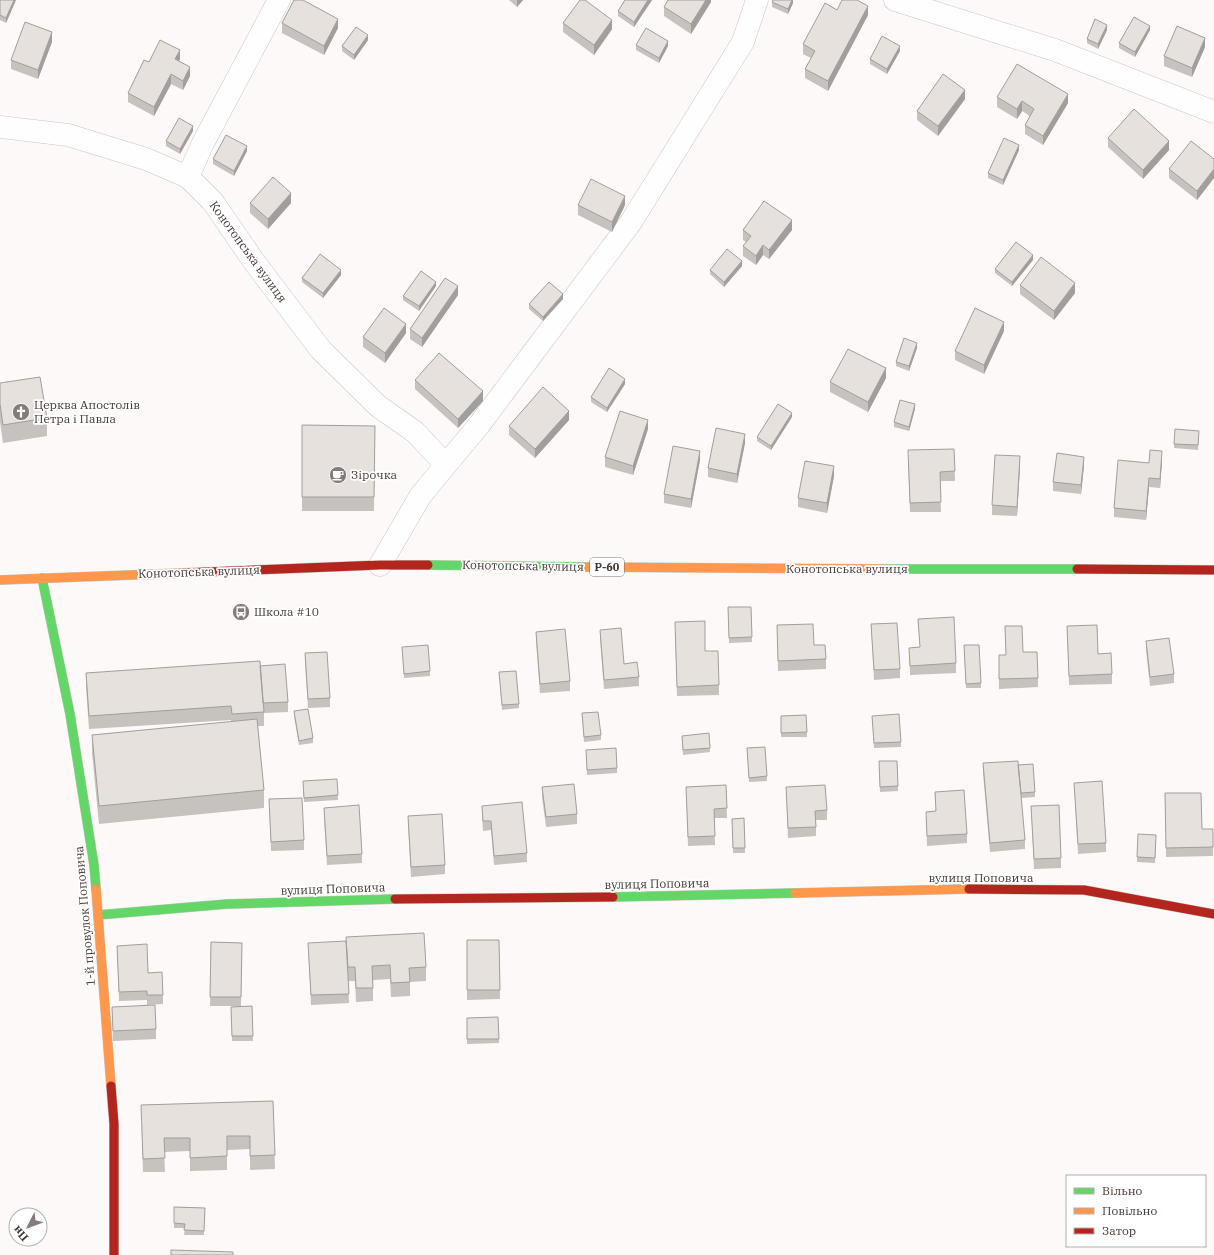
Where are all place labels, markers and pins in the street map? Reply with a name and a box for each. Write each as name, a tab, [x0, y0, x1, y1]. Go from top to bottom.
place label: Церква Апостолів Петра і Павла	[34, 397, 140, 426]
church icon: Церква Апостолів Петра і Павла	[11, 402, 31, 422]
cafe icon: Зірочка	[328, 465, 348, 485]
place label: Зірочка	[351, 467, 398, 482]
bus stop icon: Школа #10	[231, 602, 251, 622]
place label: Школа #10	[254, 604, 319, 619]

